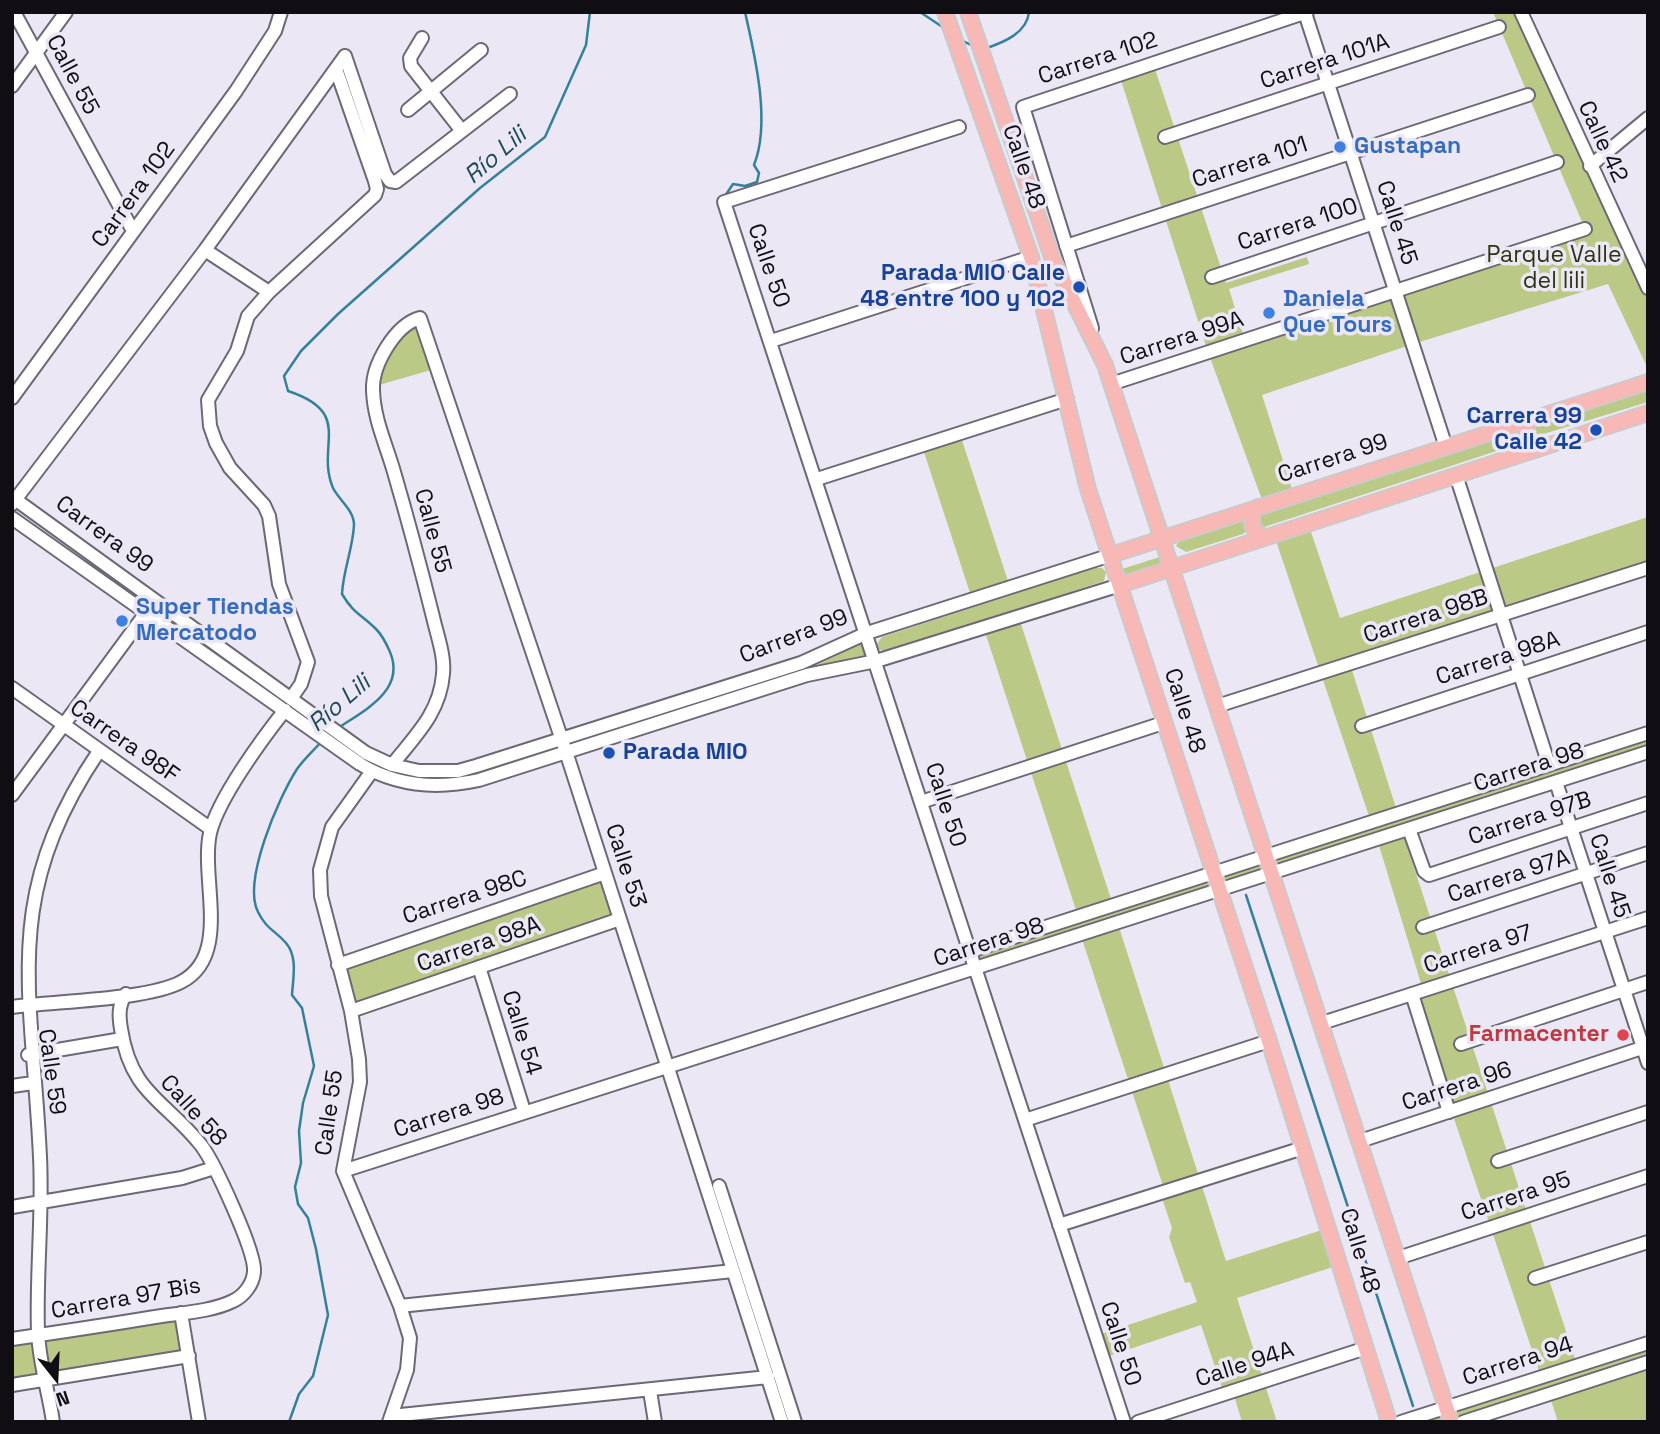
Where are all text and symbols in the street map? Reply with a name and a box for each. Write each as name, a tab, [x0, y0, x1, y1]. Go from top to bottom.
street label: Carrera 102	[1035, 27, 1161, 91]
street label: Carrera 101A	[1257, 28, 1393, 96]
street label: Calle 55	[40, 30, 104, 120]
street label: Calle 42	[1571, 97, 1633, 187]
water label: Río Lili	[459, 121, 533, 191]
street label: Calle 48	[996, 121, 1050, 213]
street label: Carrera 101	[1189, 131, 1311, 195]
place label: Gustapan	[1354, 133, 1461, 161]
street label: Carrera 102	[86, 137, 182, 253]
marker: Gustapan	[1332, 139, 1348, 155]
street label: Calle 45	[1369, 177, 1423, 269]
street label: Carrera 100	[1234, 193, 1362, 257]
street label: Calle 50	[741, 220, 795, 312]
park label: Parque Valle del lili	[1487, 242, 1621, 296]
place label: Parada MIO Calle 48 entre 100 y 102	[860, 260, 1065, 314]
marker: Parada MIO Calle 48 entre 100 y 102	[1071, 279, 1087, 295]
place label: Daniela Que Tours	[1283, 286, 1392, 340]
marker: Daniela Que Tours	[1261, 305, 1277, 321]
street label: Carrera 99A	[1117, 306, 1247, 372]
place label: Carrera 99 Calle 42	[1466, 403, 1582, 457]
marker: Carrera 99 Calle 42	[1588, 422, 1604, 438]
street label: Carrera 99	[1274, 428, 1392, 490]
street label: Calle 55	[407, 486, 457, 576]
street label: Carrera 99	[50, 490, 158, 580]
street label: Carrera 98B	[1360, 584, 1492, 650]
place label: Super Tiendas Mercatodo	[136, 594, 294, 648]
street label: Carrera 99	[736, 604, 852, 670]
marker: Super Tiendas Mercatodo	[114, 613, 130, 629]
street label: Carrera 98A	[1432, 626, 1564, 692]
street label: Calle 48	[1157, 665, 1211, 757]
water label: Río Lili	[303, 669, 377, 739]
street label: Carrera 98F	[64, 694, 184, 790]
street label: Carrera 98	[1470, 737, 1588, 799]
place label: Parada MIO	[623, 739, 748, 767]
marker: Parada MIO	[601, 745, 617, 761]
street label: Calle 50	[918, 759, 972, 851]
street label: Carrera 97B	[1465, 786, 1595, 852]
street label: Calle 53	[599, 821, 651, 911]
street label: Calle 45	[1582, 830, 1636, 922]
street label: Carrera 97A	[1444, 844, 1574, 910]
street label: Carrera 98C	[399, 865, 531, 931]
street label: Carrera 98A	[414, 911, 544, 979]
street label: Carrera 98	[930, 912, 1048, 974]
street label: Carrera 97	[1420, 919, 1536, 981]
street label: Calle 54	[495, 987, 547, 1079]
place label: Farmacenter	[1469, 1021, 1609, 1049]
street label: Calle 59	[31, 1027, 71, 1117]
marker: Farmacenter	[1615, 1027, 1631, 1043]
street label: Carrera 96	[1398, 1056, 1516, 1118]
street label: Calle 55	[310, 1068, 350, 1158]
street label: Calle 58	[154, 1069, 232, 1153]
street label: Carrera 98	[390, 1083, 508, 1145]
street label: Carrera 95	[1458, 1166, 1574, 1228]
street label: Calle 48	[1333, 1205, 1385, 1297]
street label: Carrera 97 Bis	[49, 1272, 203, 1326]
street label: Calle 50	[1093, 1298, 1147, 1390]
street label: Carrera 94	[1459, 1331, 1577, 1393]
street label: Calle 94A	[1192, 1336, 1298, 1394]
north arrow	[21, 1343, 91, 1413]
text: N	[53, 1385, 73, 1412]

